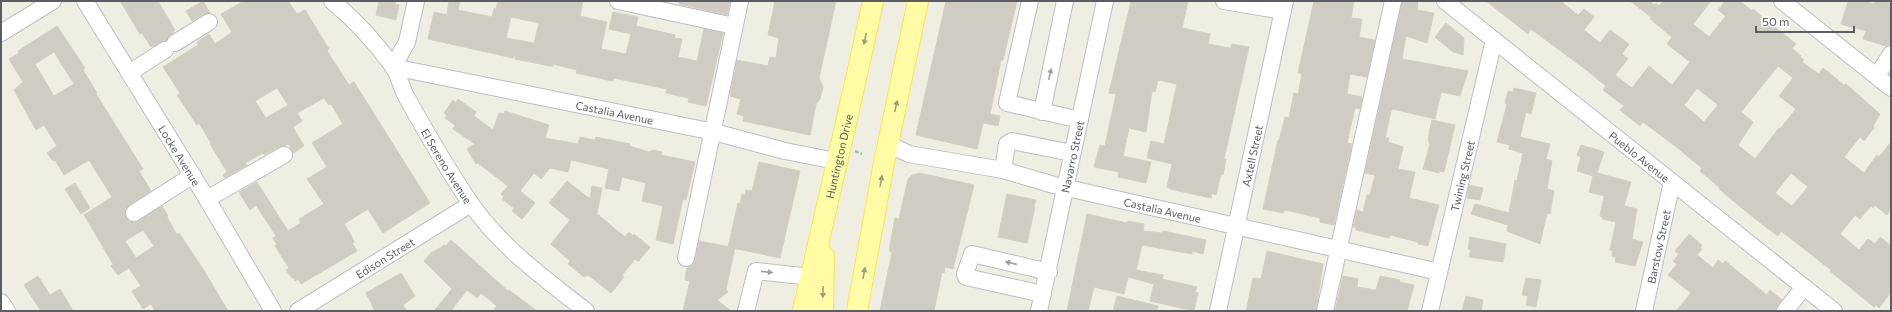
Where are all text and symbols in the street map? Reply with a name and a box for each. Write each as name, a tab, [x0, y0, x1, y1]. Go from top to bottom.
scale bar	[1756, 8, 1854, 34]
text: 50 m	[1762, 14, 1790, 28]
one-way arrow	[861, 33, 867, 45]
one-way arrow	[1047, 67, 1053, 80]
street label: Castalia Avenue	[575, 98, 655, 126]
one-way arrow	[893, 100, 899, 112]
street label: Huntington Drive	[822, 112, 854, 200]
street label: Navarro Street	[1058, 119, 1086, 194]
street label: Locke Avenue	[156, 122, 204, 188]
street label: Axtell Street	[1239, 123, 1265, 188]
street label: El Sereno Avenue	[419, 126, 475, 206]
street label: Pueblo Avenue	[1607, 128, 1673, 184]
street label: Twining Street	[1447, 138, 1477, 213]
one-way arrow	[878, 174, 884, 187]
street label: Castalia Avenue	[1123, 194, 1203, 225]
street label: Barstow Street	[1644, 208, 1672, 285]
street label: Edison Street	[353, 234, 417, 280]
one-way arrow	[1004, 259, 1017, 265]
one-way arrow	[862, 267, 868, 279]
one-way arrow	[761, 269, 773, 275]
one-way arrow	[820, 286, 826, 299]

